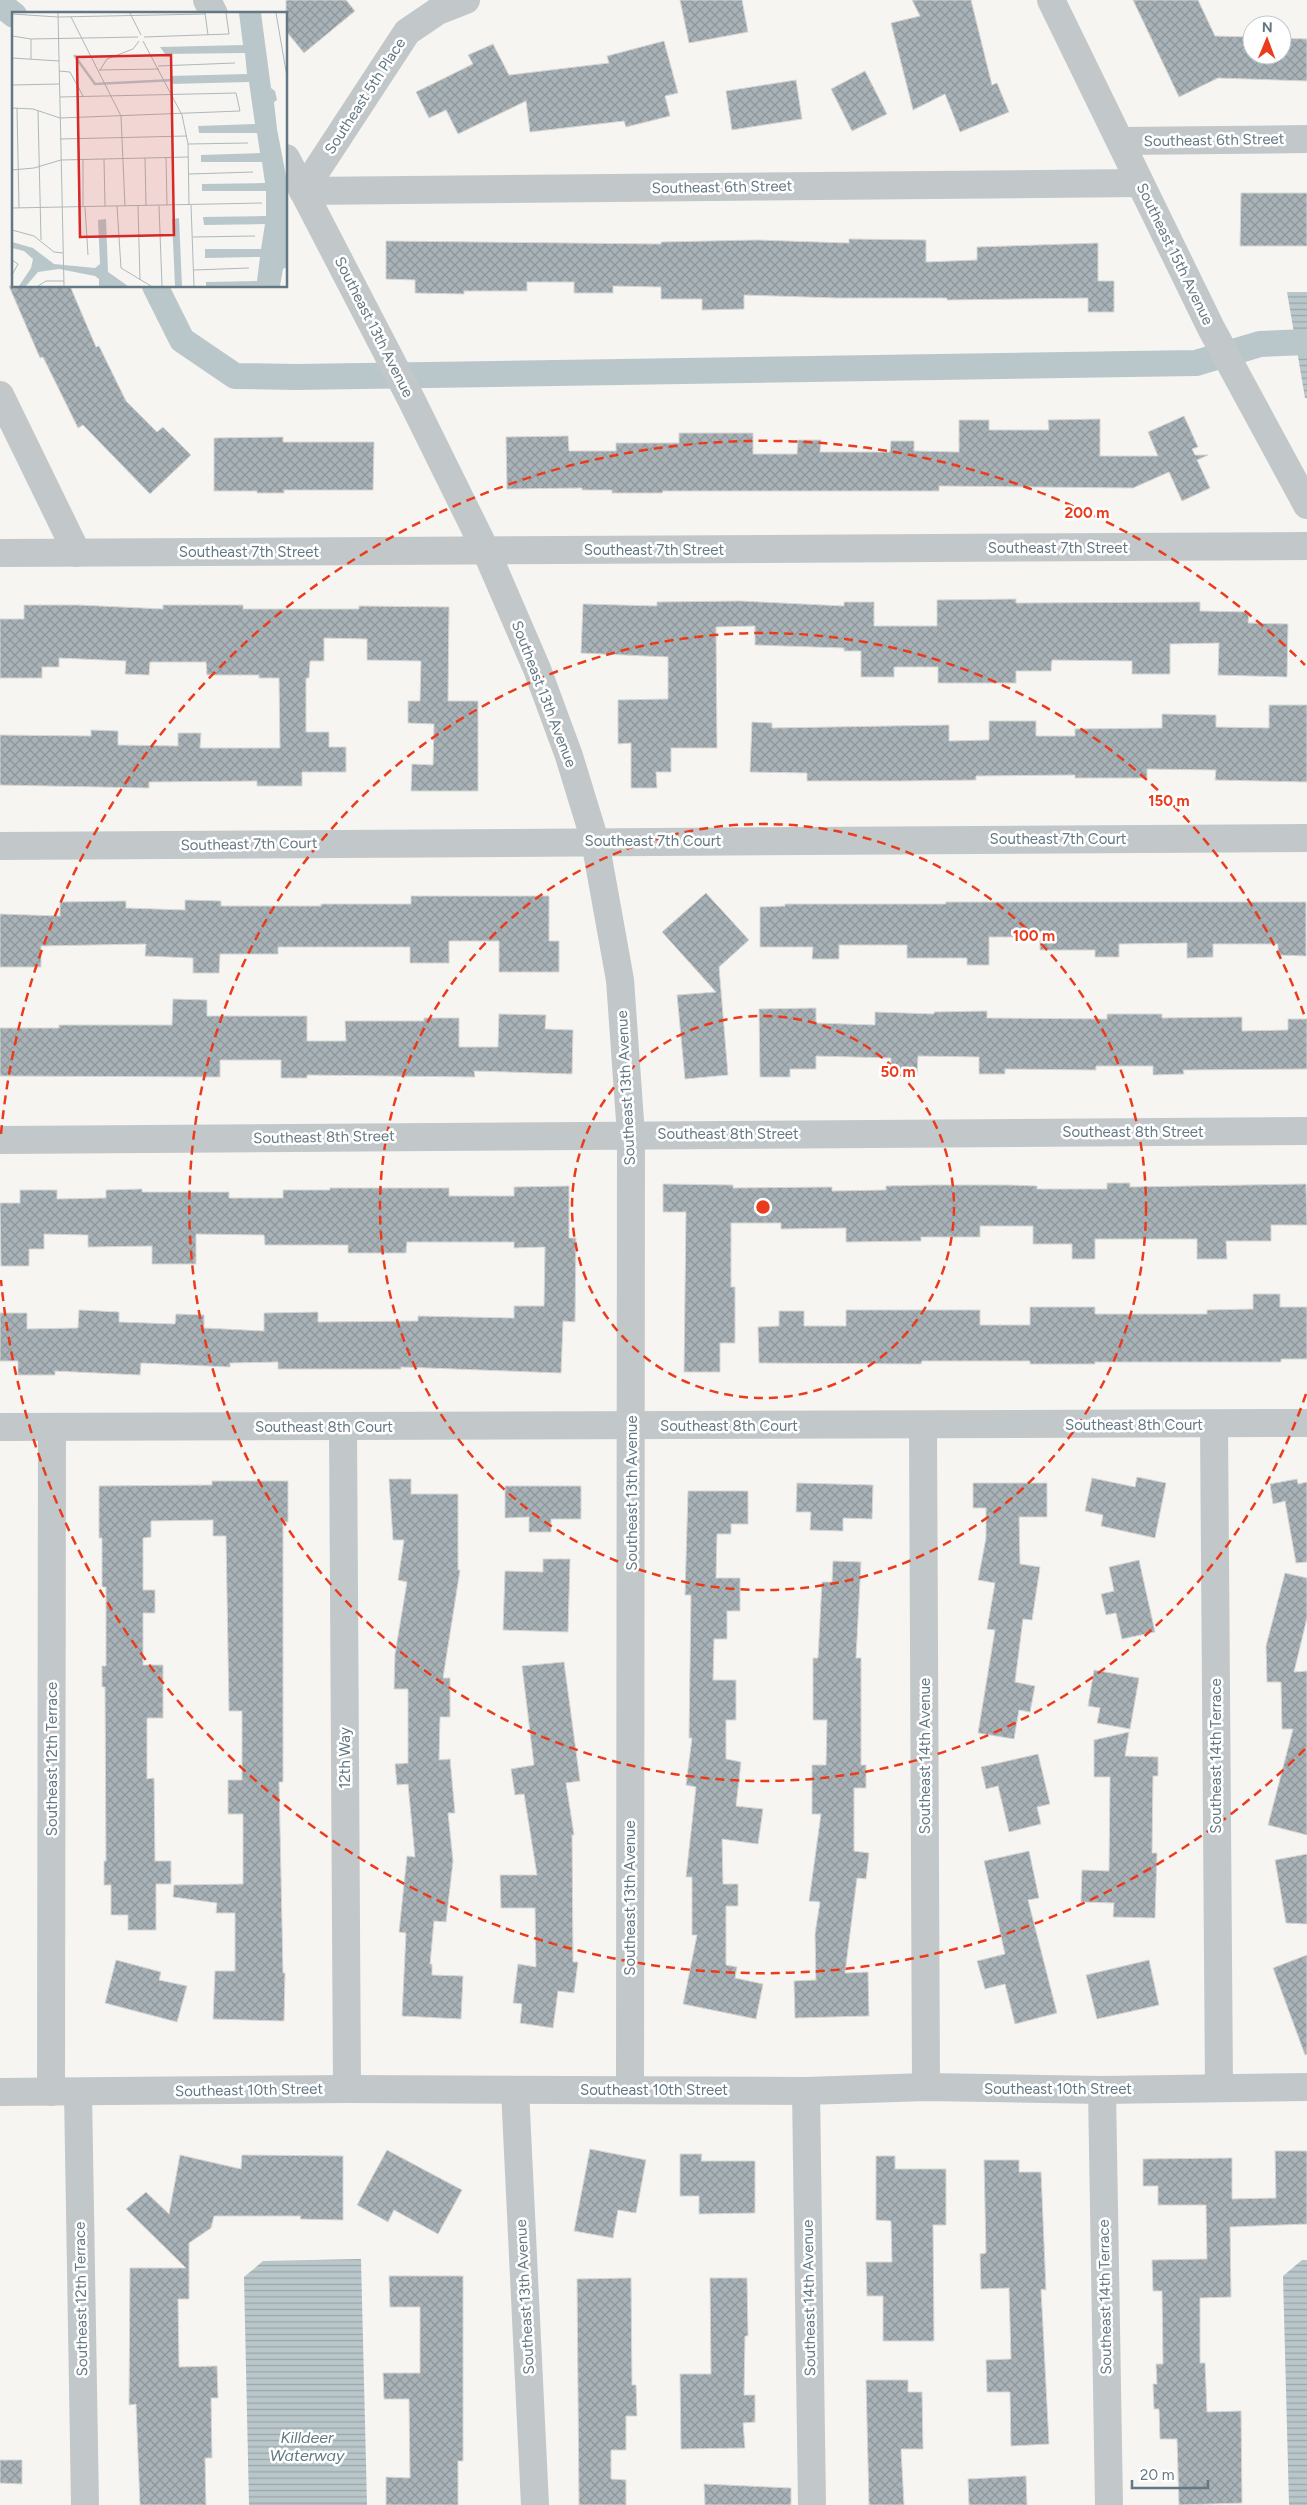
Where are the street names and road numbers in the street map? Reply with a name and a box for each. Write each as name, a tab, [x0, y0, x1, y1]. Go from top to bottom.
street label: Southeast 5th Place	[321, 35, 409, 157]
street label: Southeast 6th Street	[1143, 130, 1285, 150]
street label: Southeast 6th Street	[651, 177, 793, 197]
street label: Southeast 15th Avenue	[1133, 180, 1217, 328]
street label: Southeast 13th Avenue	[331, 254, 417, 400]
street label: Southeast 7th Street	[988, 539, 1128, 557]
street label: Southeast 7th Street	[584, 541, 724, 559]
street label: Southeast 7th Street	[179, 543, 319, 561]
street label: Southeast 13th Avenue	[508, 618, 580, 770]
street label: Southeast 7th Court	[990, 830, 1127, 848]
street label: Southeast 7th Court	[585, 832, 722, 850]
street label: Southeast 7th Court	[180, 834, 318, 854]
street label: Southeast 13th Avenue	[613, 1010, 639, 1166]
street label: Southeast 8th Street	[1062, 1123, 1204, 1141]
street label: Southeast 8th Street	[657, 1125, 799, 1143]
street label: Southeast 8th Street	[253, 1127, 395, 1147]
street label: Southeast 13th Avenue	[623, 1415, 641, 1571]
street label: Southeast 8th Court	[1065, 1416, 1203, 1434]
street label: Southeast 8th Court	[660, 1417, 798, 1435]
street label: Southeast 8th Court	[255, 1418, 393, 1436]
street label: Southeast 14th Avenue	[916, 1678, 934, 1834]
street label: Southeast 14th Terrace	[1207, 1678, 1225, 1834]
street label: Southeast 12th Terrace	[43, 1682, 61, 1836]
street label: 12th Way	[336, 1727, 354, 1789]
street label: Southeast 13th Avenue	[621, 1820, 639, 1976]
street label: Southeast 10th Street	[175, 2080, 324, 2100]
street label: Southeast 10th Street	[984, 2080, 1132, 2098]
street label: Southeast 10th Street	[580, 2081, 728, 2099]
street label: Southeast 13th Avenue	[512, 2219, 538, 2375]
street label: Southeast 14th Terrace	[1095, 2219, 1115, 2375]
street label: Southeast 14th Avenue	[799, 2220, 819, 2376]
street label: Southeast 12th Terrace	[71, 2222, 91, 2376]

